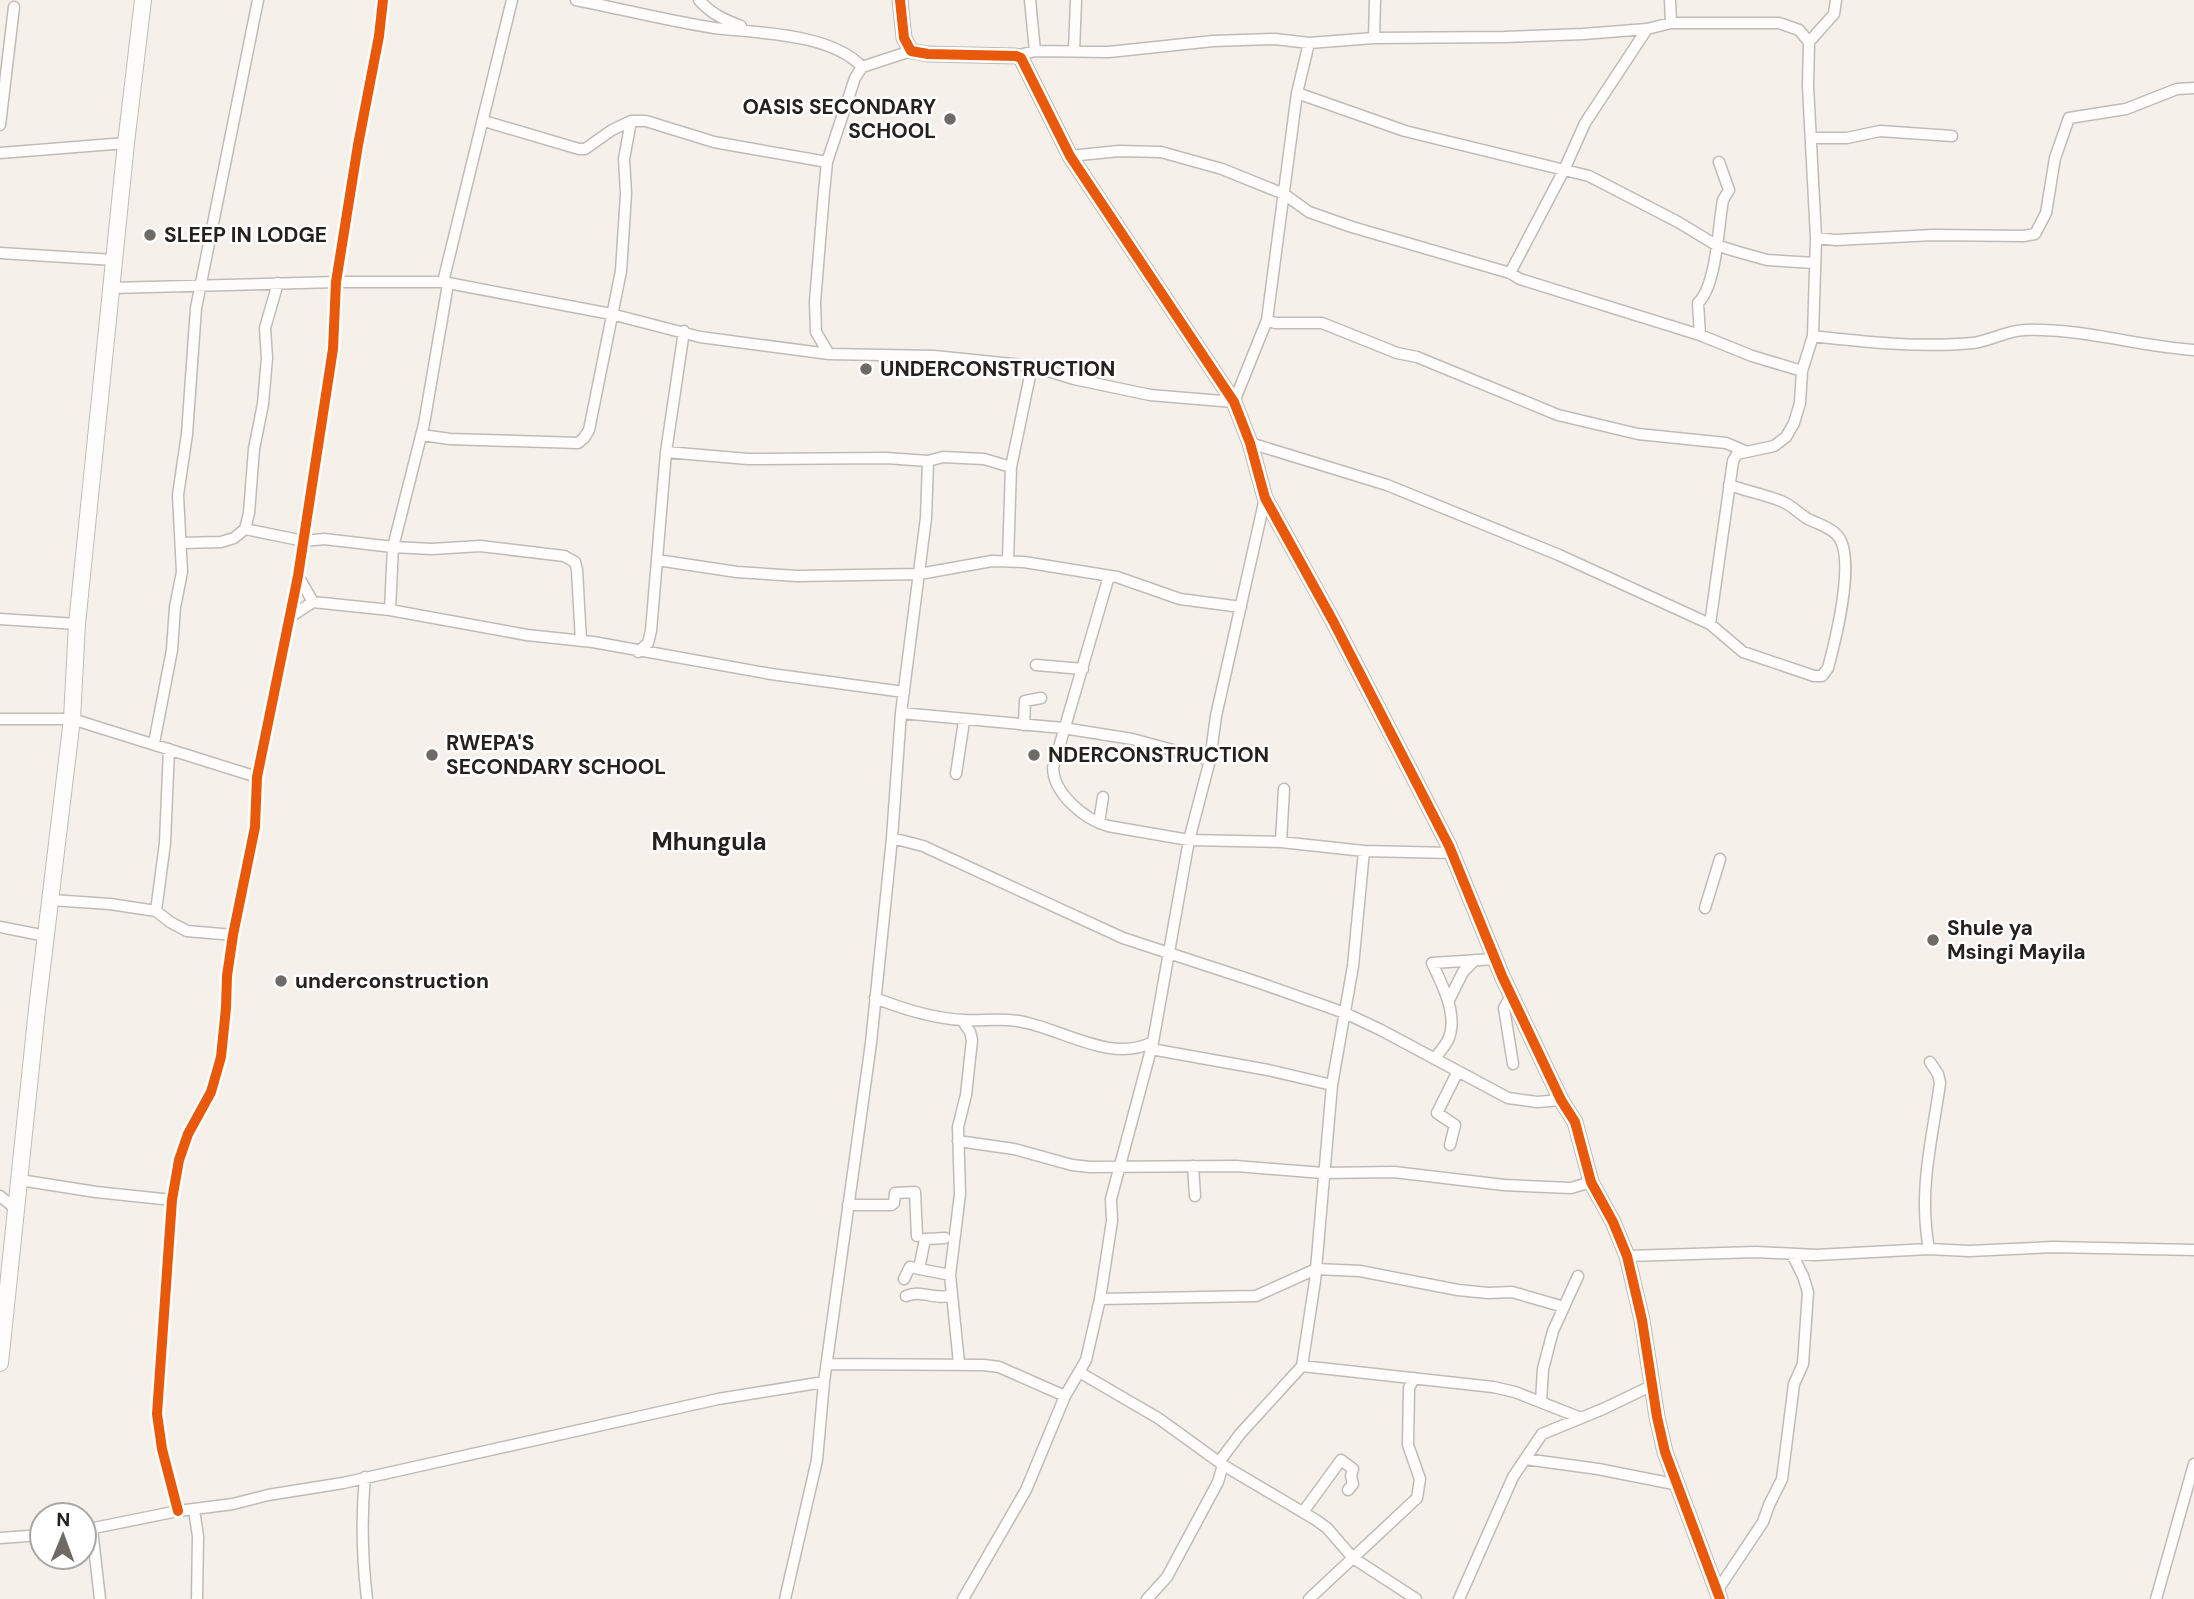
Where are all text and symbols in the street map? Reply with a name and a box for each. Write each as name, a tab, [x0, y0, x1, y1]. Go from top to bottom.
place label: OASIS SECONDARY SCHOOL	[742, 93, 937, 145]
marker: OASIS SECONDARY SCHOOL	[942, 111, 958, 127]
place label: SLEEP IN LODGE	[164, 221, 327, 249]
marker: SLEEP IN LODGE	[142, 227, 158, 243]
place label: UNDERCONSTRUCTION	[880, 355, 1115, 383]
marker: UNDERCONSTRUCTION	[858, 361, 874, 377]
place label: RWEPA'S SECONDARY SCHOOL	[446, 729, 666, 781]
place label: NDERCONSTRUCTION	[1048, 741, 1269, 769]
marker: RWEPA'S SECONDARY SCHOOL	[424, 747, 440, 763]
marker: NDERCONSTRUCTION	[1026, 747, 1042, 763]
district label: Mhungula	[651, 826, 767, 857]
place label: Shule ya Msingi Mayila	[1947, 914, 2086, 966]
marker: Shule ya Msingi Mayila	[1925, 932, 1941, 948]
place label: underconstruction	[295, 967, 489, 995]
marker: underconstruction	[273, 973, 289, 989]
north arrow	[28, 1501, 98, 1571]
text: N	[56, 1507, 70, 1532]

